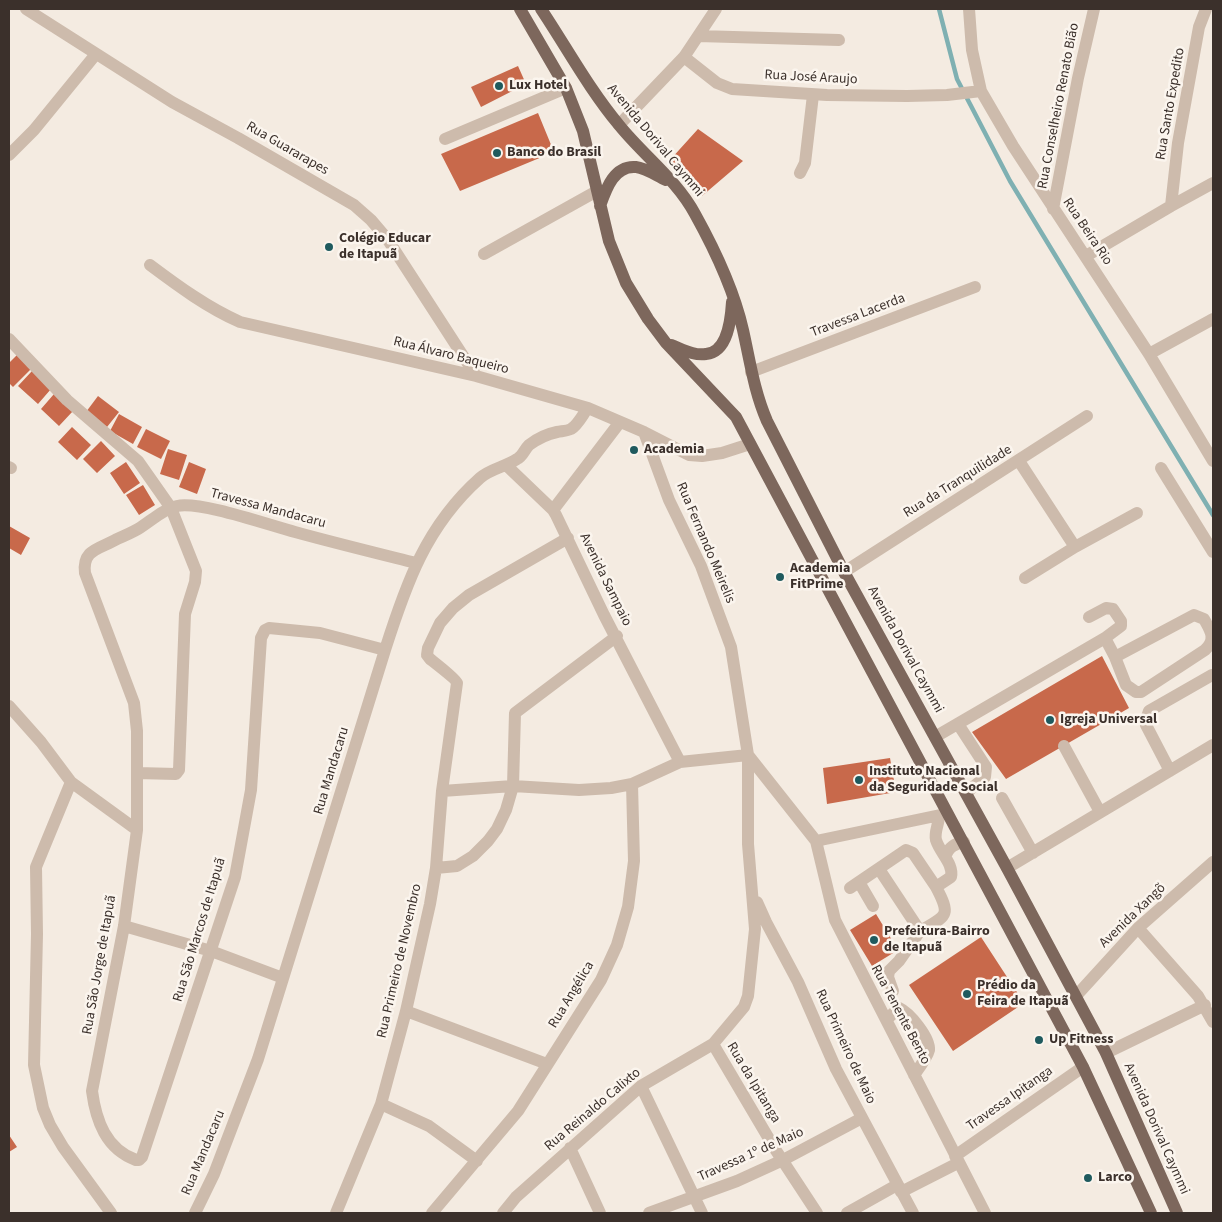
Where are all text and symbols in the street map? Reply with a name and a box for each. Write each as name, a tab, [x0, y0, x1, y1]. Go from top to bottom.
street label: Rua Conselheiro Renato Bião	[1035, 22, 1083, 190]
street label: Rua Santo Expedito	[1153, 47, 1189, 161]
street label: Rua José Araujo	[764, 67, 858, 89]
place label: Lux Hotel	[509, 78, 567, 94]
marker: Lux Hotel	[493, 80, 505, 92]
street label: Avenida Dorival Caymmi	[603, 81, 707, 201]
street label: Rua Guararapes	[243, 119, 331, 179]
place label: Banco do Brasil	[507, 145, 601, 161]
marker: Banco do Brasil	[491, 147, 503, 159]
street label: Rua Beira Rio	[1058, 195, 1116, 269]
place label: Colégio Educar de Itapuã	[339, 231, 431, 264]
marker: Colégio Educar de Itapuã	[323, 241, 335, 253]
street label: Travessa Lacerda	[808, 290, 908, 342]
street label: Rua Álvaro Baqueiro	[392, 334, 510, 378]
place label: Academia	[644, 442, 704, 458]
street label: Rua da Tranquilidade	[901, 442, 1015, 522]
marker: Academia	[628, 444, 640, 456]
street label: Rua Fernando Meirelis	[672, 480, 738, 606]
street label: Travessa Mandacaru	[208, 485, 328, 533]
street label: Avenida Sampaio	[575, 531, 635, 629]
place label: Academia FitPrime	[790, 561, 850, 594]
marker: Academia FitPrime	[774, 571, 786, 583]
street label: Avenida Dorival Caymmi	[863, 584, 947, 716]
place label: Igreja Universal	[1060, 712, 1157, 728]
marker: Igreja Universal	[1044, 714, 1056, 726]
street label: Rua Mandacaru	[311, 725, 353, 817]
place label: Instituto Nacional da Seguridade Social	[869, 764, 998, 796]
marker: Instituto Nacional da Seguridade Social	[853, 774, 865, 786]
street label: Rua São Marcos de Itapuã	[170, 856, 230, 1004]
street label: Avenida Xangõ	[1096, 880, 1170, 952]
street label: Rua Primeiro de Novembro	[374, 882, 426, 1040]
street label: Rua São Jorge de Itapuã	[79, 894, 121, 1036]
place label: Prefeitura-Bairro de Itapuã	[884, 924, 990, 956]
marker: Prefeitura-Bairro de Itapuã	[868, 934, 880, 946]
street label: Rua Angélica	[546, 959, 598, 1031]
street label: Rua Tenente Bento	[867, 962, 933, 1068]
place label: Prédio da Feira de Itapuã	[977, 978, 1069, 1010]
street label: Rua Primeiro de Maio	[811, 987, 879, 1107]
marker: Prédio da Feira de Itapuã	[961, 988, 973, 1000]
place label: Up Fitness	[1049, 1032, 1113, 1048]
marker: Up Fitness	[1033, 1034, 1045, 1046]
street label: Rua da Ipitanga	[722, 1040, 784, 1126]
street label: Avenida Dorival Caymmi	[1119, 1061, 1193, 1197]
street label: Travessa Ipitanga	[964, 1063, 1056, 1135]
street label: Rua Reinaldo Calixto	[542, 1065, 644, 1155]
street label: Rua Mandacaru	[179, 1108, 229, 1198]
street label: Travessa 1º de Maio	[695, 1124, 807, 1186]
place label: Larco	[1098, 1170, 1132, 1186]
marker: Larco	[1082, 1172, 1094, 1184]

